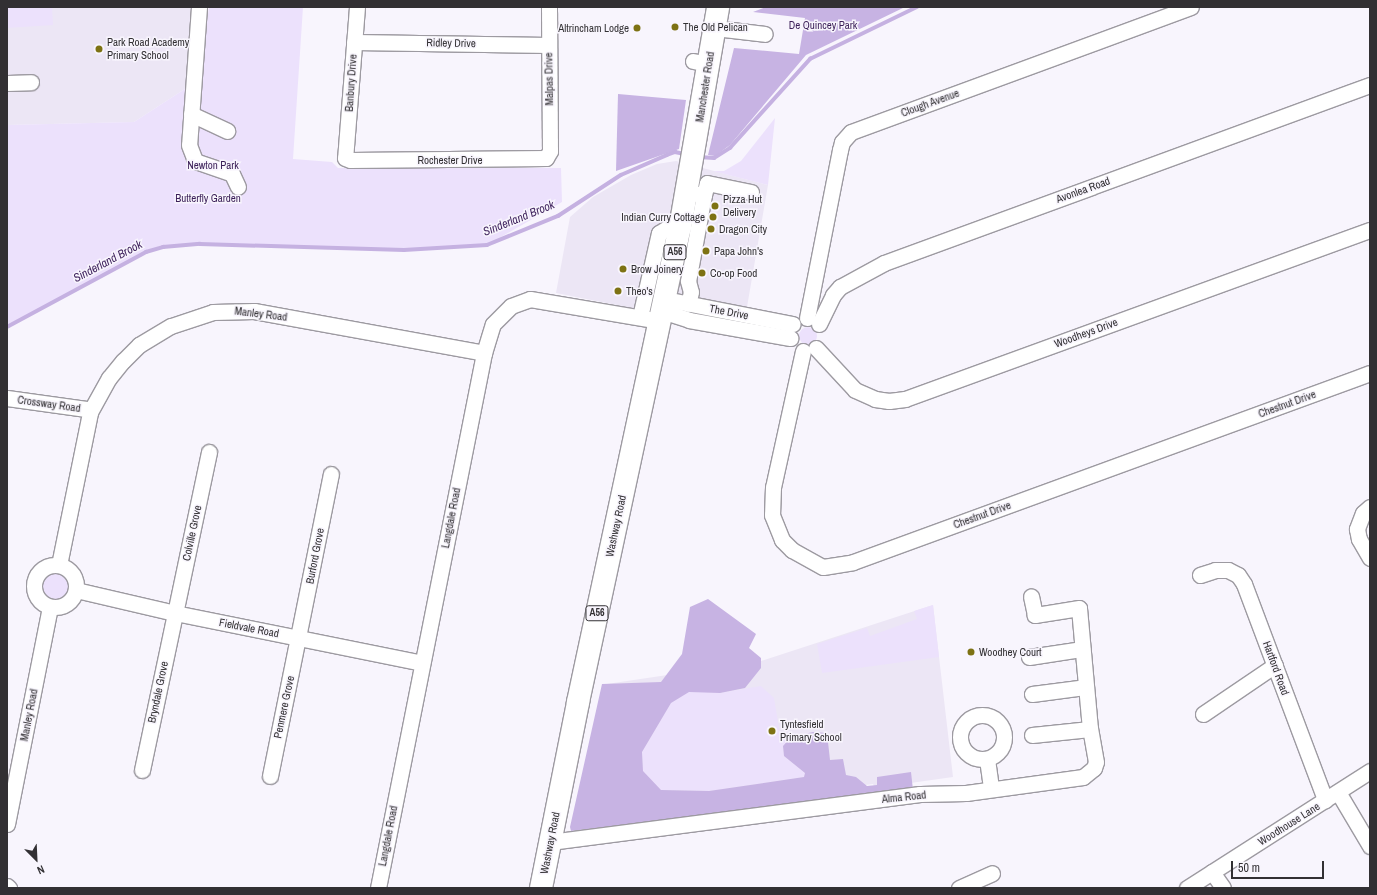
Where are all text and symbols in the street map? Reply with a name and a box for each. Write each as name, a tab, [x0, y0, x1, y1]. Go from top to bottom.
park label: De Quincey Park	[789, 18, 857, 32]
place label: The Old Pelican	[683, 20, 748, 34]
place label: Altrincham Lodge	[558, 21, 629, 35]
marker: The Old Pelican	[670, 22, 680, 32]
marker: Altrincham Lodge	[632, 23, 642, 33]
place label: Park Road Academy Primary School	[107, 36, 190, 62]
street label: Ridley Drive	[426, 36, 476, 50]
marker: Park Road Academy Primary School	[94, 44, 104, 54]
street label: Manchester Road	[693, 51, 717, 123]
street label: Malpas Drive	[542, 52, 556, 106]
street label: Banbury Drive	[342, 54, 360, 112]
street label: Clough Avenue	[899, 86, 961, 120]
street label: Rochester Drive	[417, 153, 483, 167]
park label: Newton Park	[187, 158, 239, 172]
street label: Avonlea Road	[1054, 174, 1112, 206]
park label: Butterfly Garden	[175, 191, 241, 205]
place label: Pizza Hut Delivery	[723, 193, 762, 219]
water label: Sinderland Brook	[481, 198, 557, 240]
marker: Pizza Hut Delivery	[710, 201, 720, 211]
place label: Indian Curry Cottage	[621, 210, 705, 224]
marker: Indian Curry Cottage	[708, 212, 718, 222]
place label: Dragon City	[719, 222, 767, 236]
marker: Dragon City	[706, 224, 716, 234]
water label: Sinderland Brook	[71, 238, 145, 286]
road number: A56	[663, 244, 687, 260]
place label: Papa John's	[714, 244, 763, 258]
marker: Papa John's	[701, 246, 711, 256]
place label: Brow Joinery	[631, 262, 684, 276]
marker: Brow Joinery	[618, 264, 628, 274]
place label: Co-op Food	[710, 266, 757, 280]
marker: Co-op Food	[697, 268, 707, 278]
place label: Theo's	[626, 284, 653, 298]
marker: Theo's	[613, 286, 623, 296]
street label: The Drive	[708, 302, 750, 322]
street label: Manley Road	[234, 304, 288, 324]
street label: Woodheys Drive	[1052, 315, 1120, 351]
street label: Chestnut Drive	[1256, 388, 1318, 420]
street label: Crossway Road	[17, 393, 81, 415]
street label: Langdale Road	[439, 487, 463, 549]
street label: Washway Road	[603, 494, 629, 558]
street label: Chestnut Drive	[951, 499, 1013, 531]
street label: Colville Grove	[180, 504, 204, 562]
street label: Burford Grove	[303, 527, 327, 585]
road number: A56	[585, 605, 609, 621]
street label: Fieldvale Road	[218, 616, 280, 640]
street label: Hartford Road	[1260, 639, 1292, 697]
place label: Woodhey Court	[979, 645, 1042, 659]
marker: Woodhey Court	[966, 647, 976, 657]
street label: Bryndale Grove	[145, 660, 171, 724]
street label: Penmere Grove	[271, 674, 297, 740]
street label: Manley Road	[17, 688, 41, 742]
place label: Tyntesfield Primary School	[780, 718, 842, 744]
marker: Tyntesfield Primary School	[767, 726, 777, 736]
street label: Alma Road	[881, 788, 927, 806]
street label: Woodhouse Lane	[1256, 800, 1322, 848]
street label: Langdale Road	[376, 805, 400, 867]
street label: Washway Road	[538, 811, 562, 875]
north arrow	[16, 839, 56, 879]
scale bar	[1233, 853, 1326, 879]
text: 50 m	[1238, 860, 1260, 876]
text: N	[35, 862, 47, 878]

